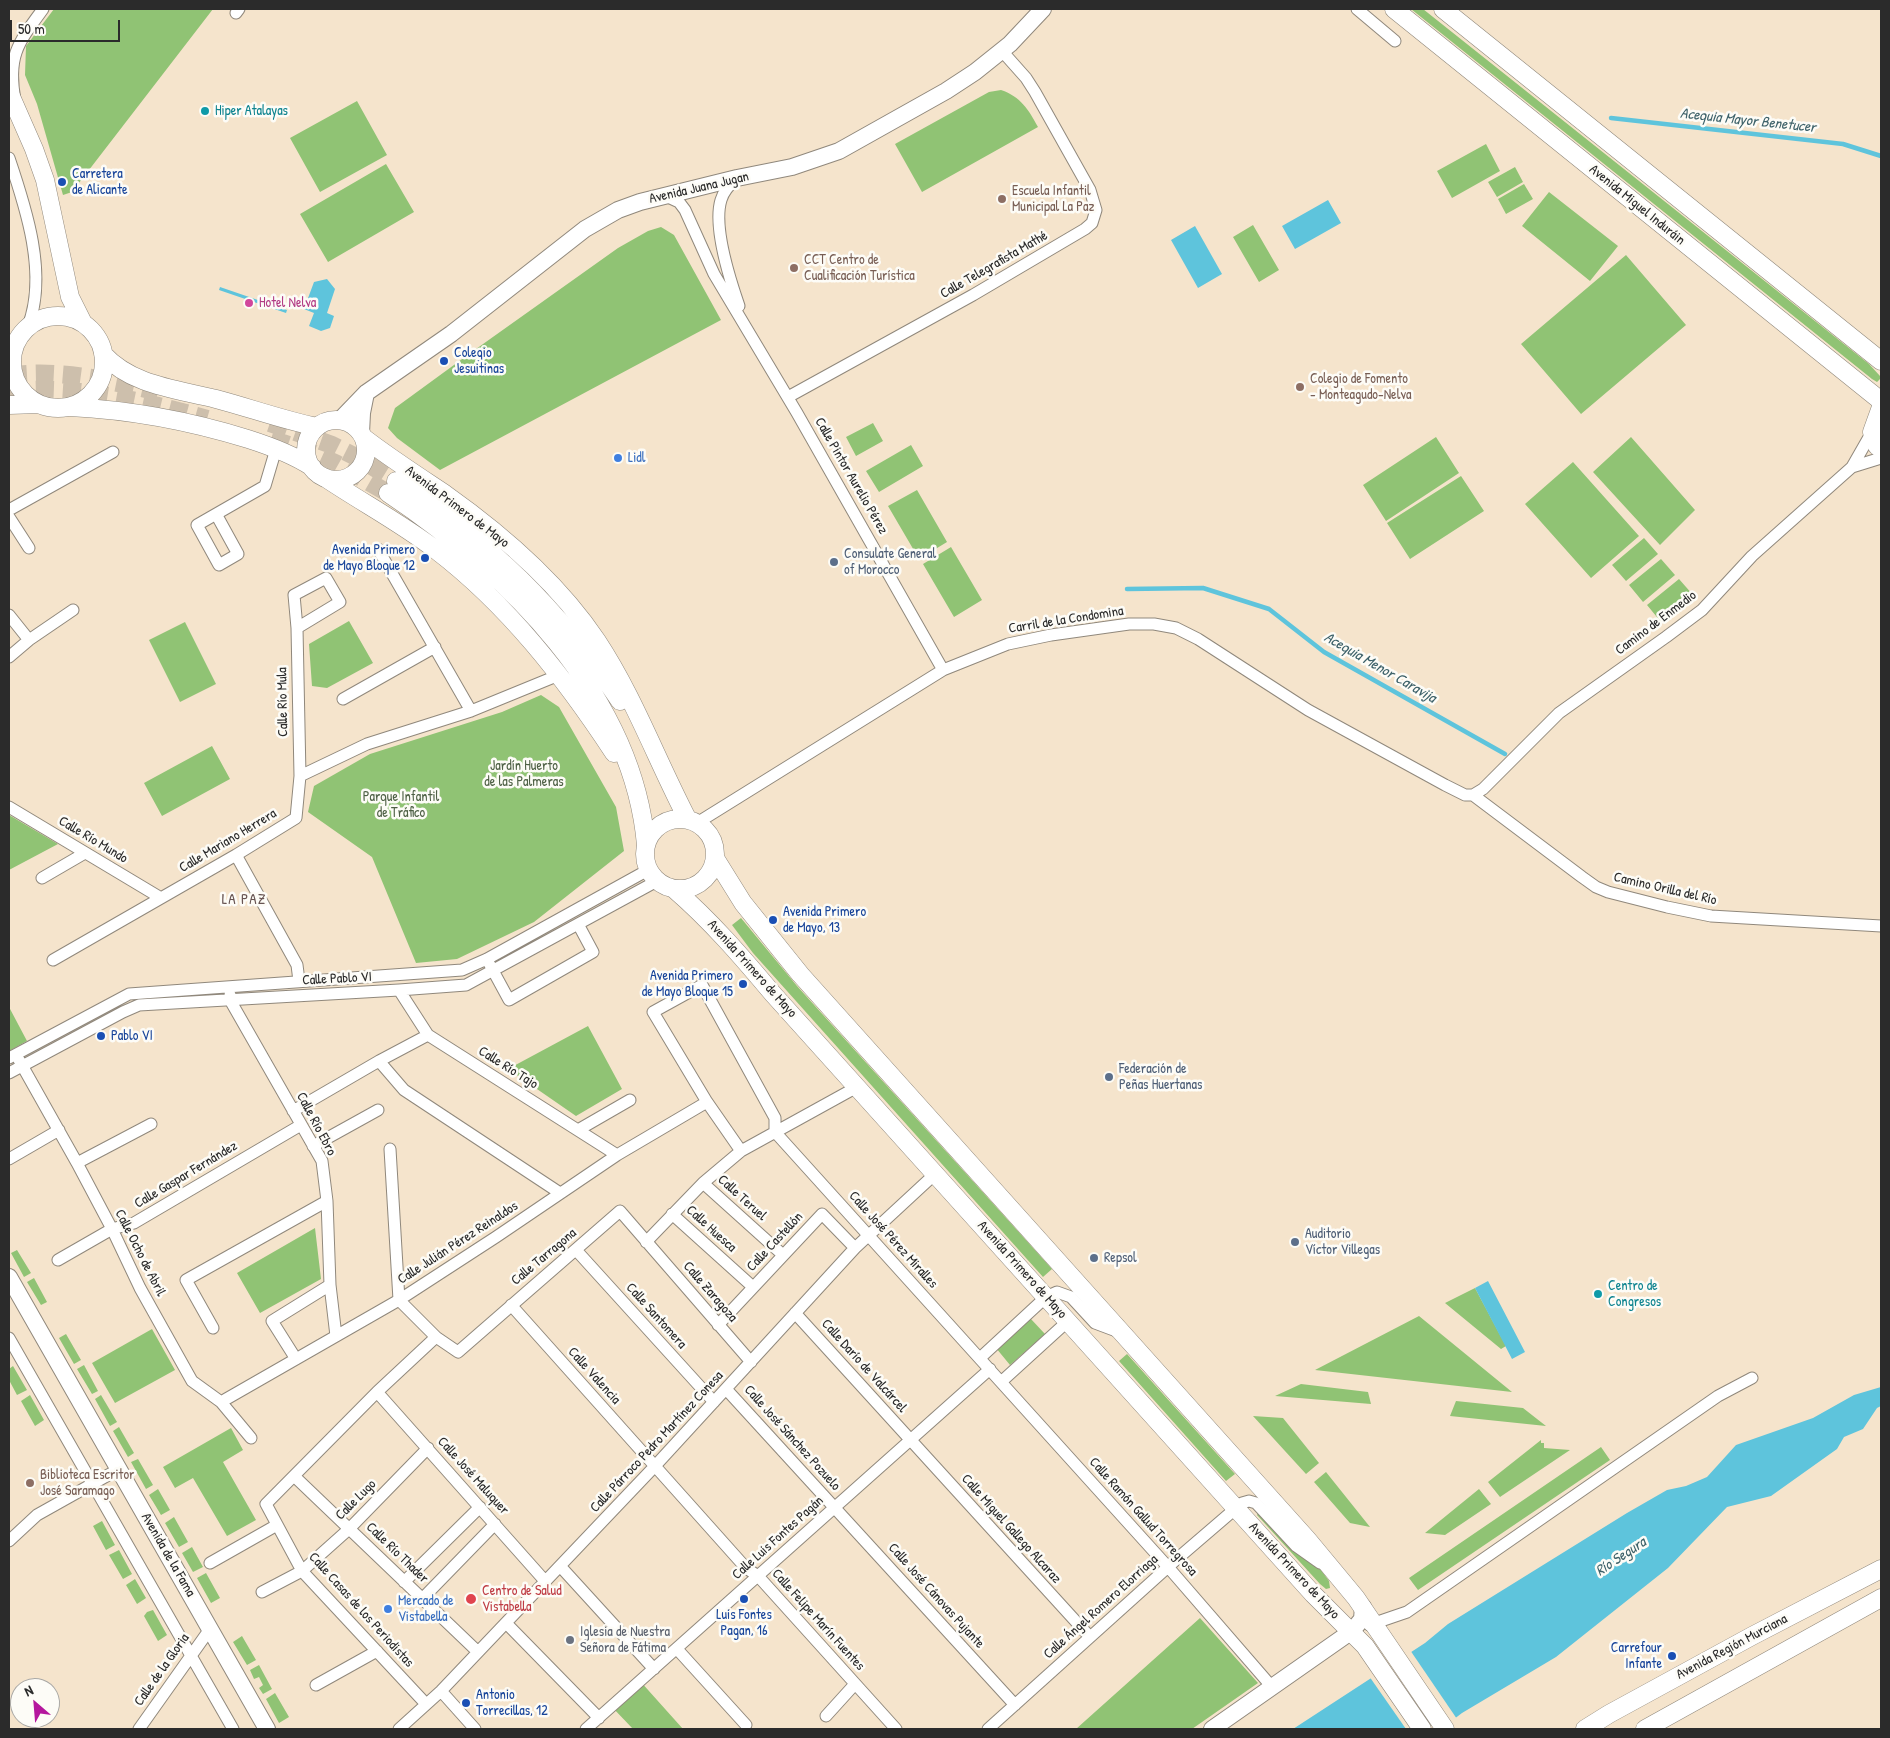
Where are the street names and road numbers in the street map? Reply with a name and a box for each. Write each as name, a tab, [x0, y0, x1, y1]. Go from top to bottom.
street label: Avenida Miguel Induráin	[1586, 161, 1688, 249]
street label: Avenida Juana Jugan	[648, 168, 750, 208]
street label: Calle Telegrafista Mathé	[937, 227, 1051, 303]
street label: Calle Pintor Aurelio Pérez	[811, 415, 891, 537]
street label: Avenida Primero de Mayo	[402, 462, 512, 552]
street label: Camino de Enmedio	[1612, 587, 1700, 659]
street label: Carril de la Condomina	[1007, 603, 1125, 637]
street label: Calle Río Mula	[274, 667, 292, 737]
street label: Calle Mariano Herrera	[176, 805, 280, 877]
street label: Calle Río Mundo	[55, 813, 131, 867]
street label: Camino Orilla del Río	[1612, 869, 1718, 909]
street label: Avenida Primero de Mayo	[704, 917, 800, 1021]
street label: Calle Pablo VI	[302, 969, 372, 989]
street label: Calle Río Tajo	[475, 1043, 541, 1093]
street label: Calle Río Ebro	[292, 1089, 340, 1159]
street label: Calle Gaspar Fernández	[132, 1138, 240, 1212]
street label: Calle Teruel	[714, 1172, 770, 1224]
street label: Calle José Pérez Miralles	[845, 1188, 941, 1292]
street label: Calle Julián Pérez Reinaldos	[395, 1198, 521, 1288]
street label: Calle Huesca	[682, 1202, 740, 1256]
street label: Calle Ocho de Abril	[111, 1207, 169, 1299]
street label: Calle Castellón	[743, 1209, 807, 1275]
street label: Avenida Primero de Mayo	[974, 1218, 1070, 1322]
street label: Calle Tarragona	[508, 1225, 580, 1289]
street label: Calle Zaragoza	[679, 1258, 741, 1326]
street label: Calle Santomera	[622, 1280, 690, 1352]
street label: Calle Darío de Valcárcel	[818, 1316, 910, 1416]
street label: Calle Valencia	[564, 1344, 624, 1408]
street label: Calle Párroco Pedro Martínez Conesa	[587, 1368, 727, 1516]
street label: Calle José Sánchez Pozuelo	[740, 1382, 844, 1494]
street label: Calle José Maluquer	[434, 1434, 512, 1518]
street label: Calle Ramón Gallud Torregrosa	[1085, 1454, 1201, 1580]
street label: Calle Miguel Gallego Alcaraz	[958, 1471, 1064, 1587]
street label: Calle Lugo	[332, 1476, 380, 1524]
street label: Calle Luis Fontes Pagán	[729, 1493, 827, 1583]
street label: Avenida de la Fama	[137, 1510, 199, 1600]
street label: Calle Río Thader	[362, 1519, 432, 1587]
street label: Avenida Primero de Mayo	[1245, 1519, 1343, 1623]
street label: Calle José Cánovas Pujante	[884, 1540, 988, 1652]
street label: Calle Casas de los Periodistas	[305, 1549, 417, 1671]
street label: Calle Ángel Romero Elorriaga	[1040, 1551, 1162, 1663]
street label: Calle Felipe Marín Fuentes	[768, 1566, 868, 1674]
street label: Avenida Región Murciana	[1674, 1611, 1790, 1683]
street label: Calle de la Gloria	[131, 1630, 193, 1710]

